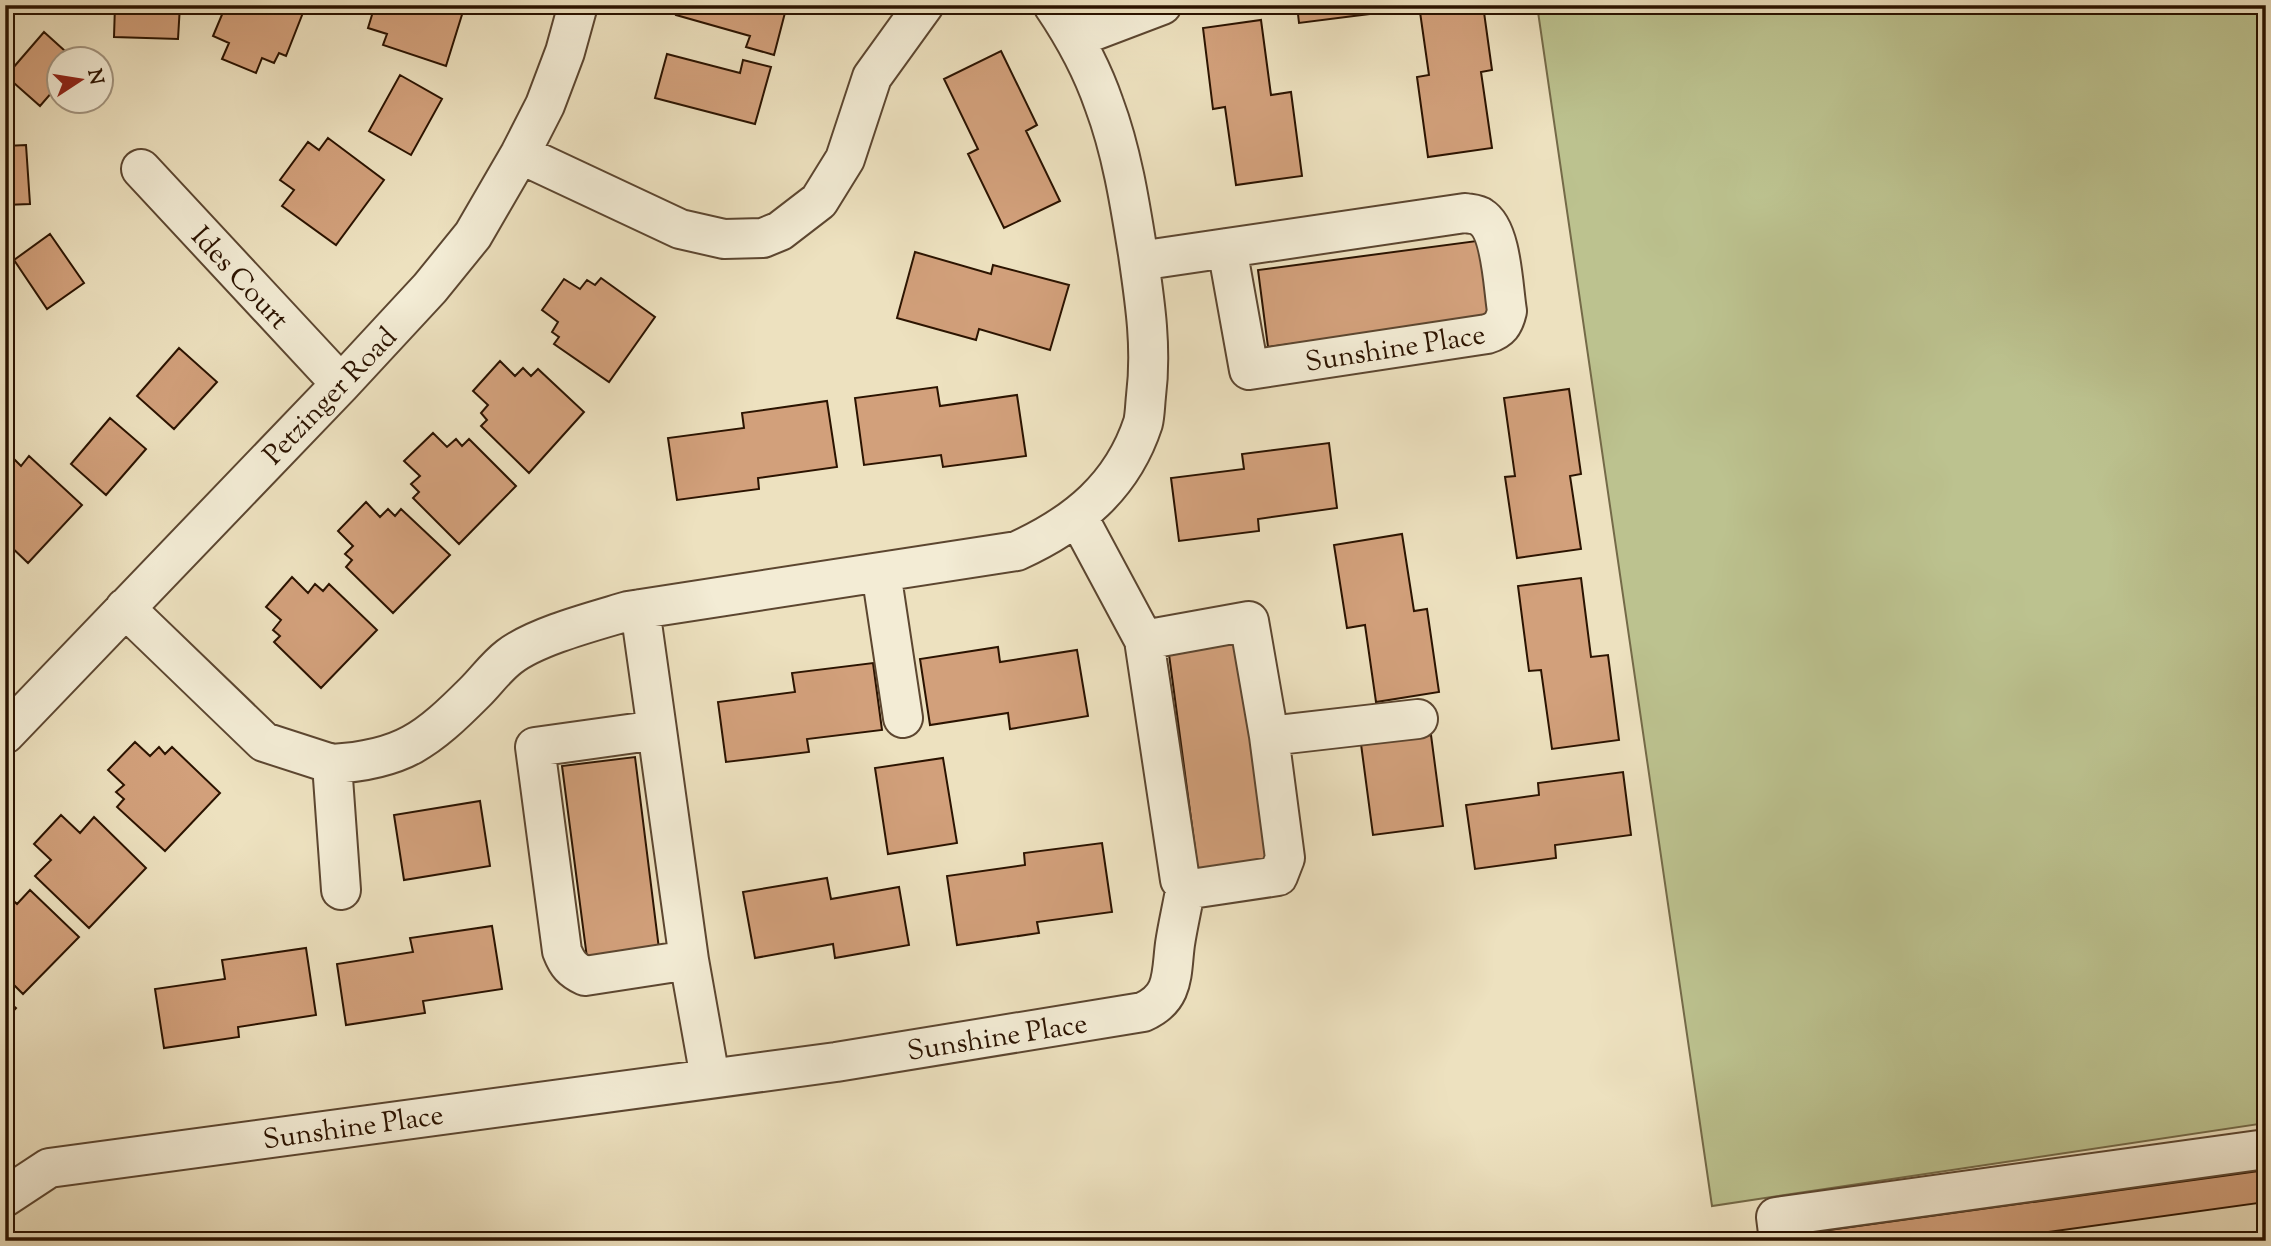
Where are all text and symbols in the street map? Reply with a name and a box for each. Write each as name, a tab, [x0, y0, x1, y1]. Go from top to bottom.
north arrow	[46, 46, 116, 116]
text: N	[79, 67, 109, 87]
street label: Ides Court	[181, 219, 297, 340]
street label: Sunshine Place	[1303, 316, 1488, 384]
street label: Petzinger Road	[255, 319, 407, 475]
street label: Sunshine Place	[905, 1005, 1090, 1073]
street label: Sunshine Place	[261, 1097, 446, 1161]

